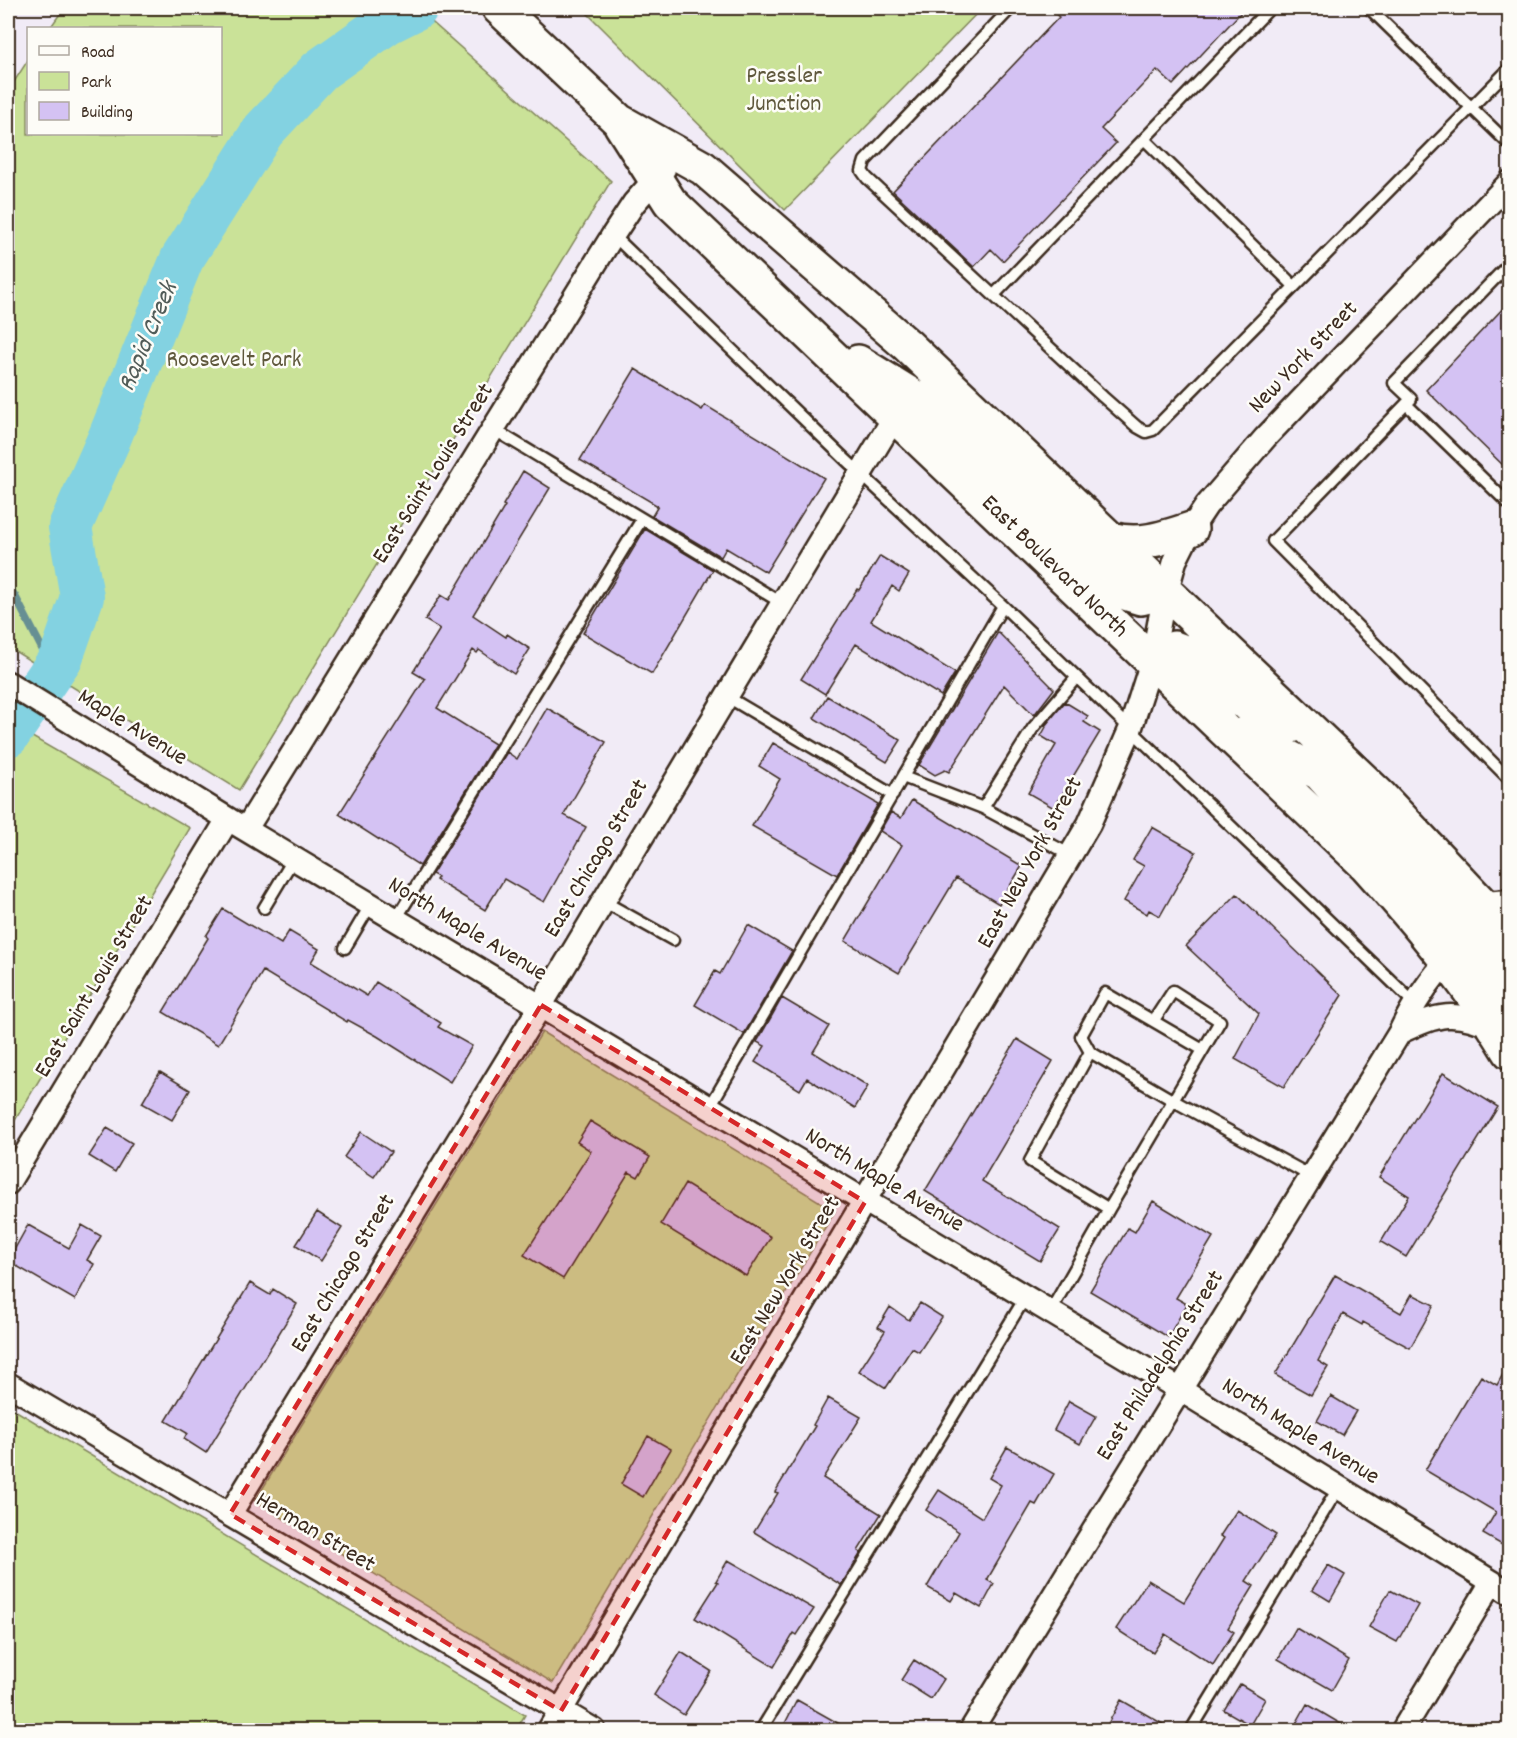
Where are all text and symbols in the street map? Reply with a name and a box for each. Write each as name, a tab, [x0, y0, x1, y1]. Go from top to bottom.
legend	[27, 27, 222, 135]
text: Road	[81, 41, 115, 66]
park label: Pressler Junction	[746, 60, 822, 122]
text: Park	[81, 71, 112, 96]
text: Building	[81, 101, 133, 126]
water label: Rapid Creek	[109, 274, 190, 398]
street label: New York Street	[1241, 294, 1367, 422]
park label: Roosevelt Park	[166, 344, 302, 378]
street label: East Saint Louis Street	[365, 377, 503, 571]
street label: East Boulevard North	[973, 488, 1135, 646]
street label: Maple Avenue	[70, 681, 194, 775]
street label: East New York Street	[970, 771, 1092, 955]
street label: East Chicago Street	[536, 773, 658, 945]
street label: North Maple Avenue	[381, 869, 553, 991]
street label: East Saint Louis Street	[27, 889, 163, 1085]
street label: North Maple Avenue	[798, 1120, 970, 1242]
street label: East Chicago Street	[283, 1188, 405, 1360]
street label: East New York Street	[722, 1190, 850, 1372]
street label: East Philadelphia Street	[1089, 1264, 1233, 1468]
street label: North Maple Avenue	[1214, 1370, 1386, 1494]
street label: Herman Street	[249, 1484, 381, 1582]

